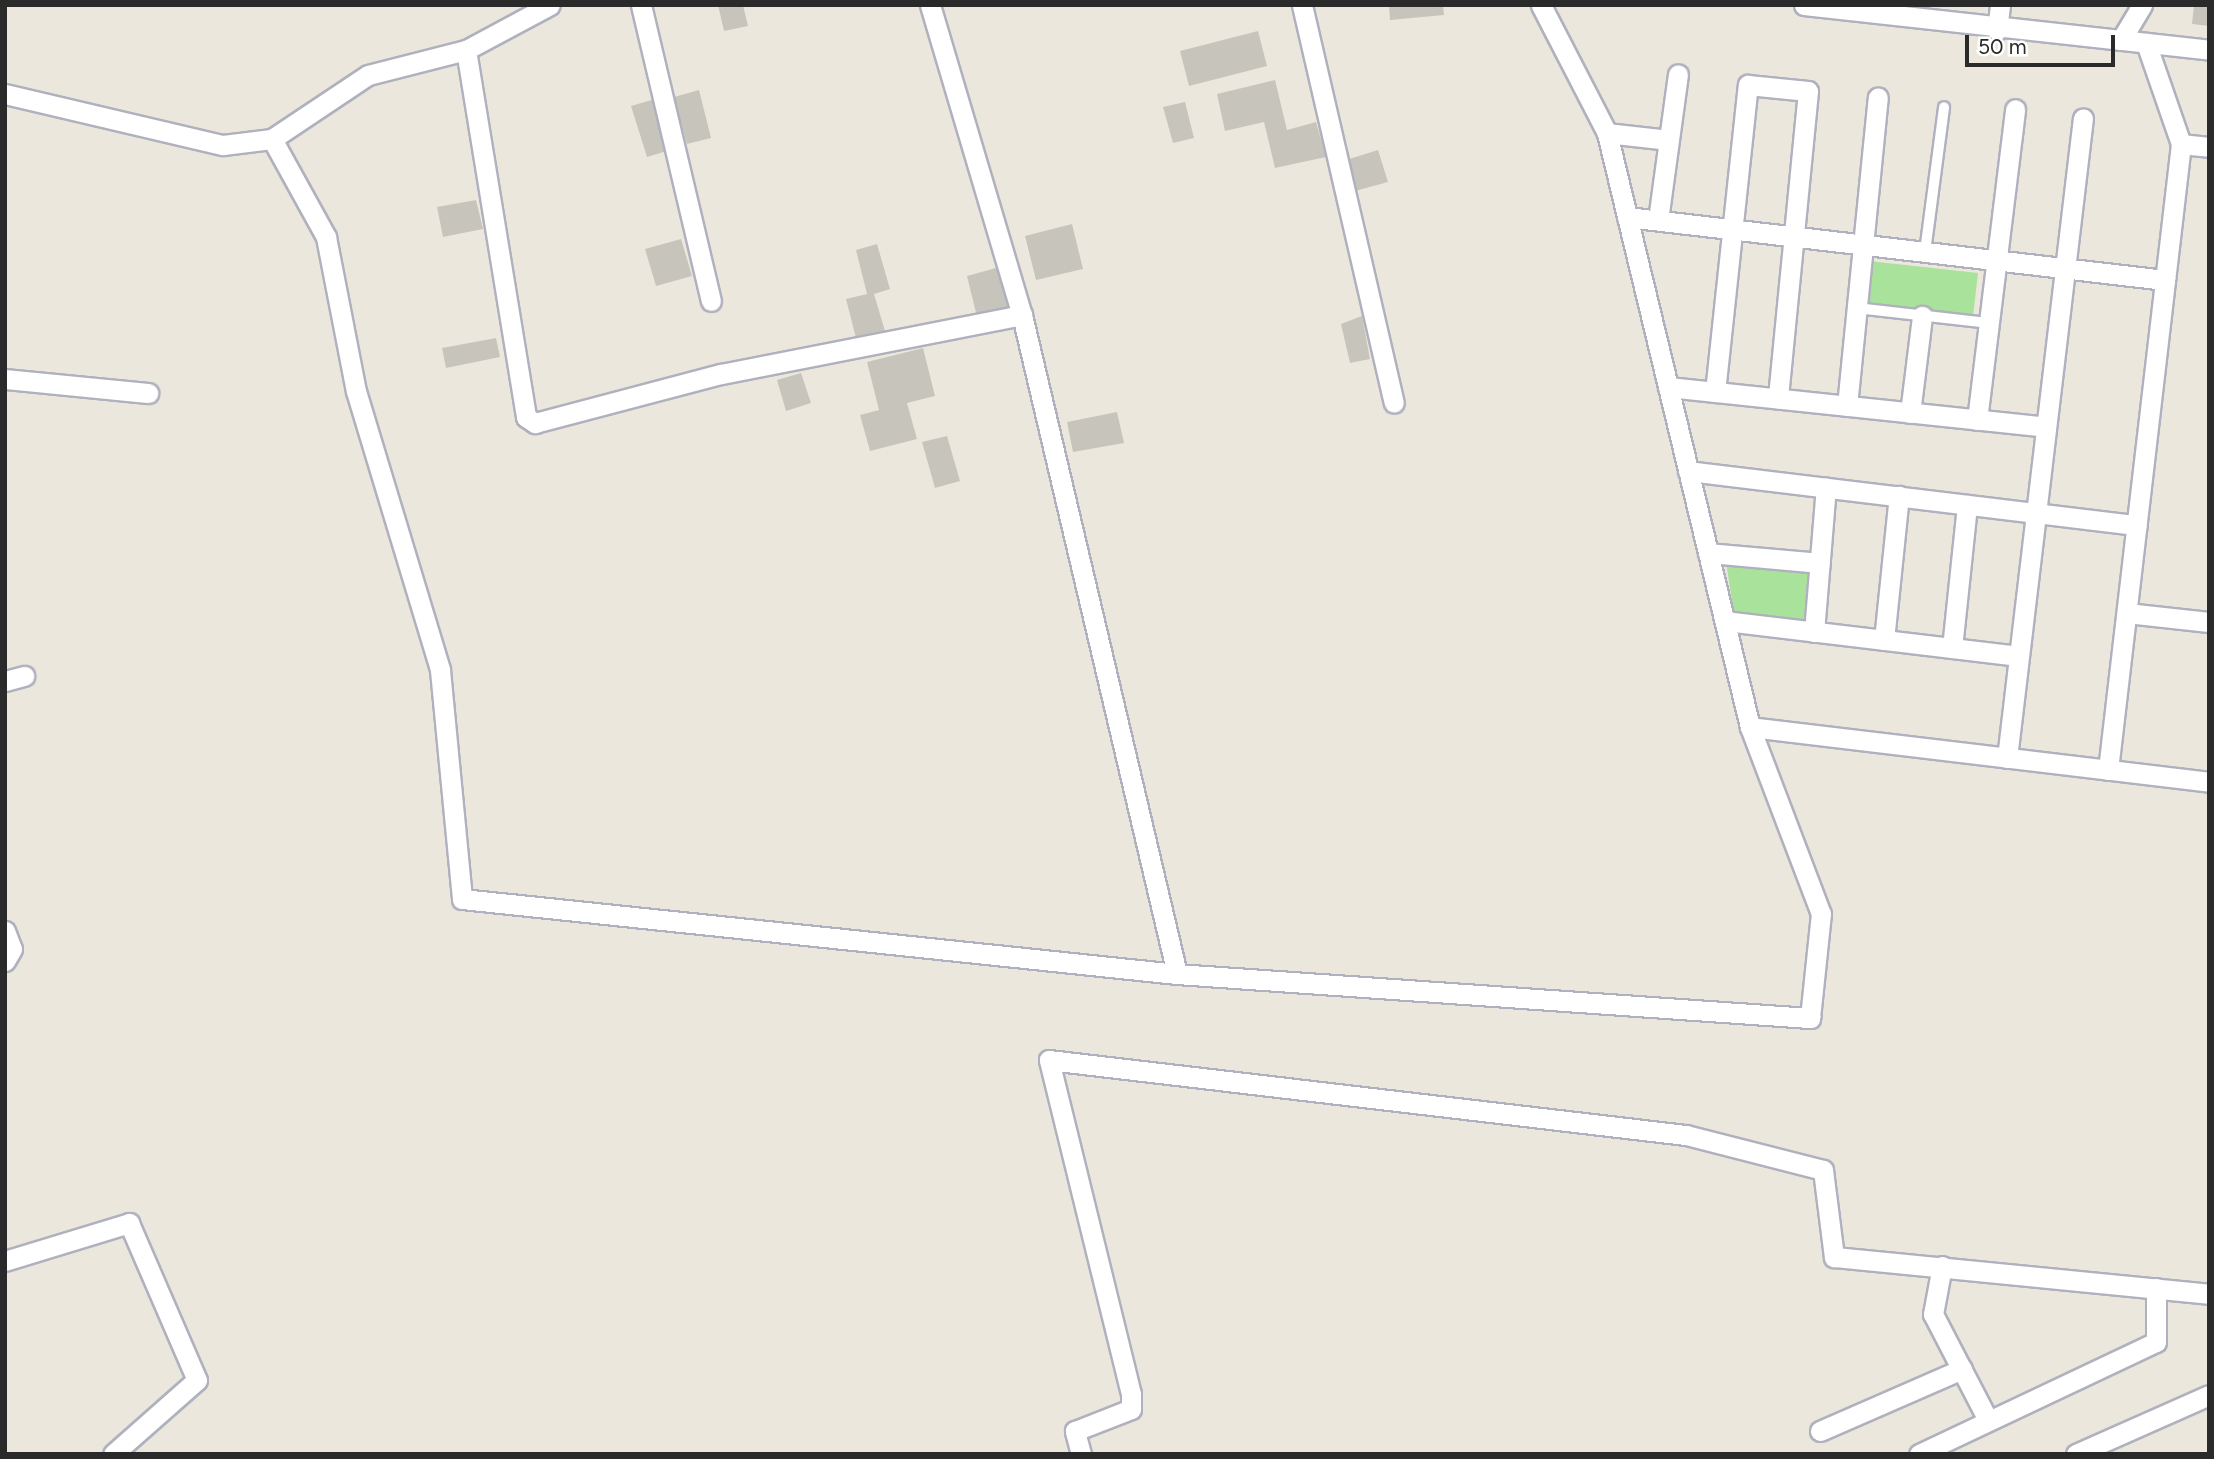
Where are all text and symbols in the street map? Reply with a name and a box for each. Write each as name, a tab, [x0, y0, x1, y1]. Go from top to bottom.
scale bar	[1969, 21, 2120, 65]
text: 50 m	[1978, 34, 2027, 59]

